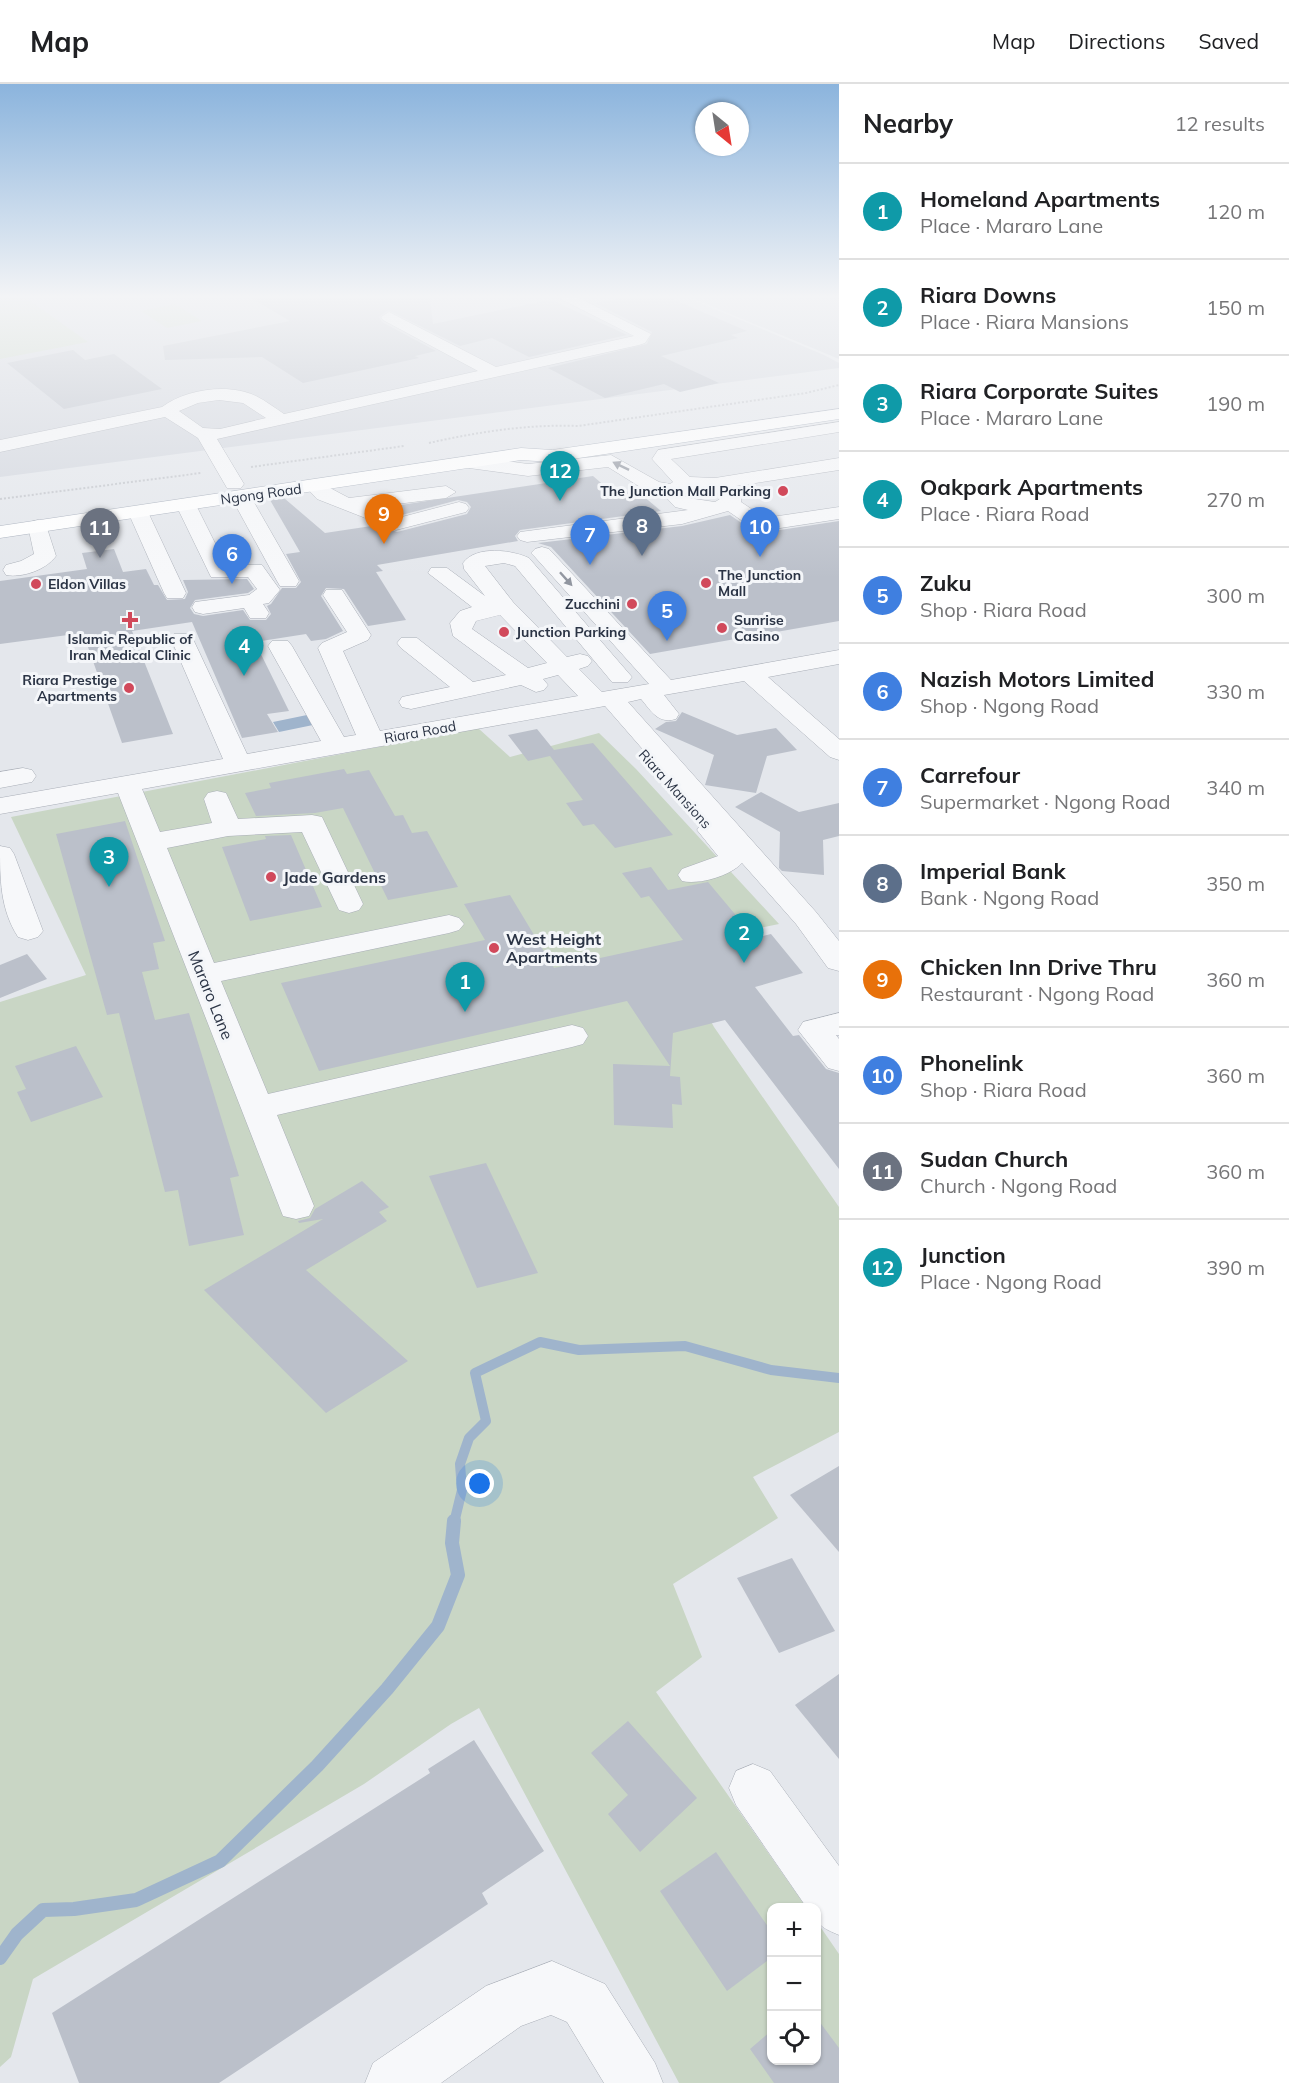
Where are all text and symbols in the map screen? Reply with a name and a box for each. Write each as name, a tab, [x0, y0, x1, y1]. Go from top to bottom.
text: Map	[30, 24, 89, 59]
text: Map	[992, 28, 1035, 54]
text: Directions	[1068, 28, 1165, 54]
text: Saved	[1198, 28, 1259, 54]
north arrow	[695, 102, 749, 156]
text: Nearby	[863, 107, 953, 140]
text: 12 results	[1175, 111, 1265, 136]
text: Homeland Apartments	[920, 185, 1160, 213]
text: 1	[877, 199, 889, 224]
text: 120 m	[1206, 199, 1265, 224]
text: Place · Mararo Lane	[920, 213, 1103, 238]
text: Riara Downs	[920, 281, 1056, 309]
text: 2	[877, 295, 889, 320]
text: 150 m	[1206, 295, 1265, 320]
text: Place · Riara Mansions	[920, 309, 1129, 334]
text: Riara Corporate Suites	[920, 377, 1159, 405]
text: 3	[877, 391, 889, 416]
text: 190 m	[1206, 391, 1265, 416]
text: Place · Mararo Lane	[920, 405, 1103, 430]
pin: 12	[540, 452, 580, 501]
one-way arrow	[612, 462, 630, 472]
text: Oakpark Apartments	[920, 473, 1143, 501]
street label: Ngong Road	[219, 479, 303, 509]
place label: The Junction Mall Parking	[600, 482, 771, 500]
marker: The Junction Mall Parking	[776, 484, 790, 498]
text: 4	[877, 487, 889, 512]
text: 270 m	[1206, 487, 1265, 512]
pin: 9	[364, 494, 404, 544]
text: Place · Riara Road	[920, 501, 1089, 526]
pin: 8	[622, 506, 662, 556]
pin: 11	[80, 508, 120, 558]
pin: 10	[740, 508, 780, 557]
pin: 7	[570, 516, 610, 565]
pin: 6	[212, 534, 252, 584]
place label: The Junction Mall	[718, 566, 801, 600]
text: Zuku	[920, 569, 972, 597]
one-way arrow	[559, 572, 573, 587]
place label: Eldon Villas	[48, 575, 126, 593]
marker: The Junction Mall	[699, 576, 713, 590]
marker: Eldon Villas	[29, 577, 43, 591]
text: 5	[877, 583, 889, 608]
text: 300 m	[1206, 583, 1265, 608]
pin: 5	[648, 592, 686, 641]
place label: Zucchini	[565, 595, 620, 613]
marker: Zucchini	[625, 597, 639, 611]
text: Shop · Riara Road	[920, 597, 1087, 622]
marker: Islamic Republic of Iran Medical Clinic	[121, 611, 139, 629]
place label: Sunrise Casino	[734, 611, 784, 645]
marker: Sunrise Casino	[715, 621, 729, 635]
place label: Junction Parking	[516, 623, 626, 641]
marker: Junction Parking	[497, 625, 511, 639]
pin: 4	[224, 626, 264, 676]
place label: Islamic Republic of Iran Medical Clinic	[67, 630, 193, 664]
text: Nazish Motors Limited	[920, 665, 1154, 693]
place label: Riara Prestige Apartments	[22, 671, 117, 705]
text: 6	[877, 679, 889, 704]
text: 330 m	[1206, 679, 1265, 704]
marker: Riara Prestige Apartments	[122, 681, 136, 695]
text: Shop · Ngong Road	[920, 693, 1099, 718]
street label: Riara Road	[383, 717, 457, 747]
street label: Riara Mansions	[635, 746, 715, 832]
text: Carrefour	[920, 761, 1020, 789]
text: 7	[877, 775, 889, 800]
text: 340 m	[1206, 775, 1265, 800]
text: Supermarket · Ngong Road	[920, 789, 1170, 814]
pin: 3	[90, 838, 128, 887]
text: Imperial Bank	[920, 857, 1066, 885]
place label: Jade Gardens	[283, 867, 386, 887]
marker: Jade Gardens	[264, 870, 278, 884]
text: 8	[877, 871, 889, 896]
text: 350 m	[1206, 871, 1265, 896]
text: Bank · Ngong Road	[920, 885, 1099, 910]
pin: 2	[724, 914, 764, 963]
place label: West Height Apartments	[506, 929, 601, 967]
marker: West Height Apartments	[487, 941, 501, 955]
street label: Mararo Lane	[184, 948, 238, 1042]
text: Chicken Inn Drive Thru	[920, 953, 1157, 981]
pin: 1	[446, 962, 484, 1012]
text: 9	[877, 967, 889, 992]
text: 360 m	[1206, 967, 1265, 992]
text: Restaurant · Ngong Road	[920, 981, 1154, 1006]
text: Phonelink	[920, 1049, 1023, 1077]
text: 10	[871, 1063, 895, 1088]
text: 360 m	[1206, 1063, 1265, 1088]
text: Shop · Riara Road	[920, 1077, 1087, 1102]
text: Sudan Church	[920, 1145, 1068, 1173]
text: 11	[871, 1159, 895, 1184]
text: 360 m	[1206, 1159, 1265, 1184]
text: Church · Ngong Road	[920, 1173, 1117, 1198]
text: Junction	[920, 1241, 1006, 1269]
text: 12	[871, 1255, 895, 1280]
text: 390 m	[1206, 1255, 1265, 1280]
text: Place · Ngong Road	[920, 1269, 1102, 1294]
your location	[465, 1469, 494, 1498]
map controls	[767, 1903, 821, 2065]
button: +	[767, 1903, 821, 1957]
button: −	[767, 1957, 821, 2011]
button: locate	[767, 2011, 821, 2065]

